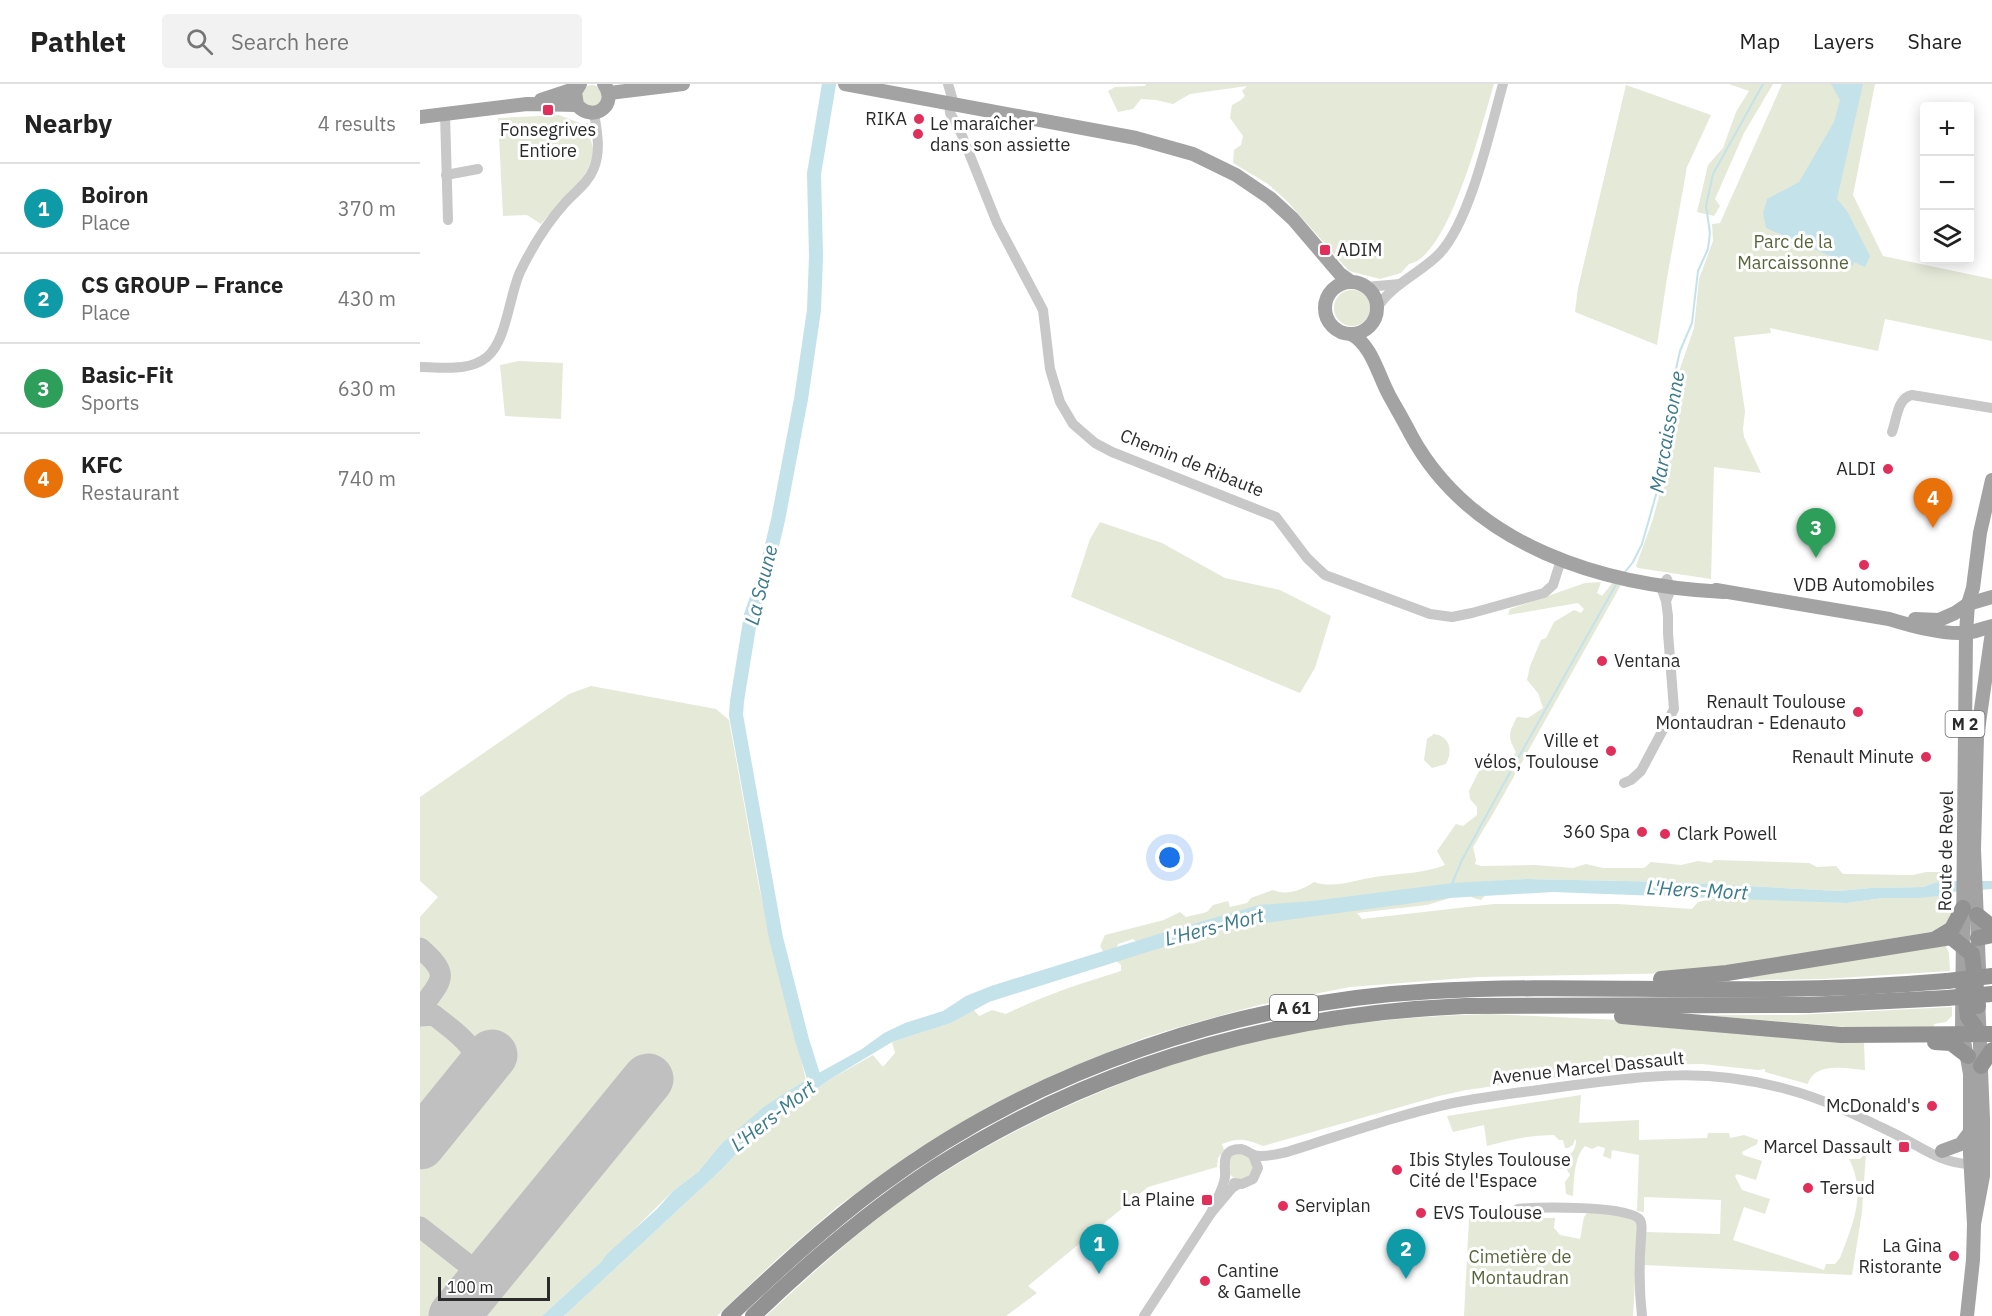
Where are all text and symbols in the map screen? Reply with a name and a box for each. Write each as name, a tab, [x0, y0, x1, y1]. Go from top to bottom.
search box	[162, 14, 582, 68]
text: Pathlet	[30, 23, 126, 60]
icon: search	[183, 25, 216, 58]
text: Search here	[231, 27, 349, 56]
text: Map	[1740, 27, 1780, 55]
text: Layers	[1813, 27, 1875, 55]
text: Share	[1908, 27, 1962, 55]
map controls	[1920, 102, 1974, 264]
button: +	[1920, 102, 1974, 156]
marker: Fonsegrives Entiore	[541, 103, 555, 117]
text: Nearby	[24, 106, 112, 140]
place label: RIKA	[865, 107, 907, 130]
text: 4 results	[318, 110, 396, 137]
marker: RIKA	[912, 112, 926, 126]
place label: Le maraîcher dans son assiette	[930, 112, 1070, 156]
place label: Fonsegrives Entiore	[500, 118, 596, 162]
marker: Le maraîcher dans son assiette	[911, 127, 925, 141]
button: −	[1920, 156, 1974, 210]
text: Boiron	[81, 180, 149, 209]
text: 1	[38, 195, 50, 222]
text: 370 m	[338, 195, 396, 222]
text: Place	[81, 209, 130, 236]
button: layers	[1920, 210, 1974, 264]
park label: Parc de la Marcaissonne	[1737, 230, 1849, 274]
place label: ADIM	[1337, 238, 1382, 261]
marker: ADIM	[1318, 243, 1332, 257]
text: CS GROUP – France	[81, 270, 283, 299]
text: 2	[38, 285, 50, 312]
text: 430 m	[338, 285, 396, 312]
text: Place	[81, 299, 130, 326]
text: Basic-Fit	[81, 360, 173, 389]
water label: Marcaissonne	[1642, 369, 1691, 495]
text: 3	[38, 375, 50, 402]
text: 630 m	[338, 375, 396, 402]
text: Sports	[81, 389, 140, 416]
street label: Chemin de Ribaute	[1117, 423, 1268, 502]
text: KFC	[81, 450, 123, 479]
place label: ALDI	[1836, 457, 1876, 480]
marker: ALDI	[1881, 462, 1895, 476]
text: 4	[38, 465, 50, 492]
text: 740 m	[338, 465, 396, 492]
pin: 4	[1914, 478, 1952, 528]
text: Restaurant	[81, 479, 179, 506]
pin: 3	[1796, 508, 1836, 558]
water label: La Saune	[738, 542, 784, 628]
marker: VDB Automobiles	[1857, 558, 1871, 572]
place label: VDB Automobiles	[1793, 573, 1935, 596]
place label: Ventana	[1614, 649, 1681, 672]
marker: Ventana	[1595, 654, 1609, 668]
place label: Renault Toulouse Montaudran - Edenauto	[1655, 690, 1846, 734]
marker: Renault Toulouse Montaudran - Edenauto	[1851, 705, 1865, 719]
road number: M 2	[1946, 711, 1984, 737]
place label: Ville et vélos, Toulouse	[1474, 729, 1599, 773]
marker: Ville et vélos, Toulouse	[1604, 744, 1618, 758]
place label: Renault Minute	[1792, 745, 1914, 768]
marker: Renault Minute	[1919, 750, 1933, 764]
street label: Route de Revel	[1933, 790, 1958, 912]
place label: 360 Spa	[1563, 820, 1630, 843]
place label: Clark Powell	[1677, 822, 1777, 845]
marker: 360 Spa	[1635, 825, 1649, 839]
marker: Clark Powell	[1658, 827, 1672, 841]
your location	[1155, 843, 1184, 872]
water label: L'Hers-Mort	[1646, 873, 1749, 906]
water label: L'Hers-Mort	[1162, 901, 1267, 952]
road number: A 61	[1270, 995, 1318, 1021]
street label: Avenue Marcel Dassault	[1491, 1046, 1685, 1089]
water label: L'Hers-Mort	[725, 1074, 821, 1157]
place label: McDonald's	[1826, 1094, 1920, 1117]
marker: McDonald's	[1925, 1099, 1939, 1113]
place label: Marcel Dassault	[1763, 1135, 1892, 1158]
marker: Marcel Dassault	[1897, 1140, 1911, 1154]
place label: Ibis Styles Toulouse Cité de l'Espace	[1409, 1148, 1571, 1192]
marker: Ibis Styles Toulouse Cité de l'Espace	[1390, 1163, 1404, 1177]
place label: Tersud	[1820, 1176, 1875, 1199]
marker: Tersud	[1801, 1181, 1815, 1195]
place label: La Plaine	[1122, 1188, 1195, 1211]
marker: La Plaine	[1200, 1193, 1214, 1207]
place label: Serviplan	[1295, 1194, 1371, 1217]
marker: Serviplan	[1276, 1199, 1290, 1213]
place label: EVS Toulouse	[1433, 1201, 1542, 1224]
marker: EVS Toulouse	[1414, 1206, 1428, 1220]
pin: 1	[1080, 1224, 1118, 1274]
pin: 2	[1386, 1230, 1426, 1279]
place label: La Gina Ristorante	[1859, 1234, 1942, 1278]
park label: Cimetière de Montaudran	[1469, 1245, 1572, 1289]
marker: La Gina Ristorante	[1947, 1249, 1961, 1263]
place label: Cantine & Gamelle	[1217, 1259, 1301, 1303]
scale bar	[438, 1274, 550, 1302]
marker: Cantine & Gamelle	[1198, 1274, 1212, 1288]
text: 100 m	[447, 1277, 494, 1297]

